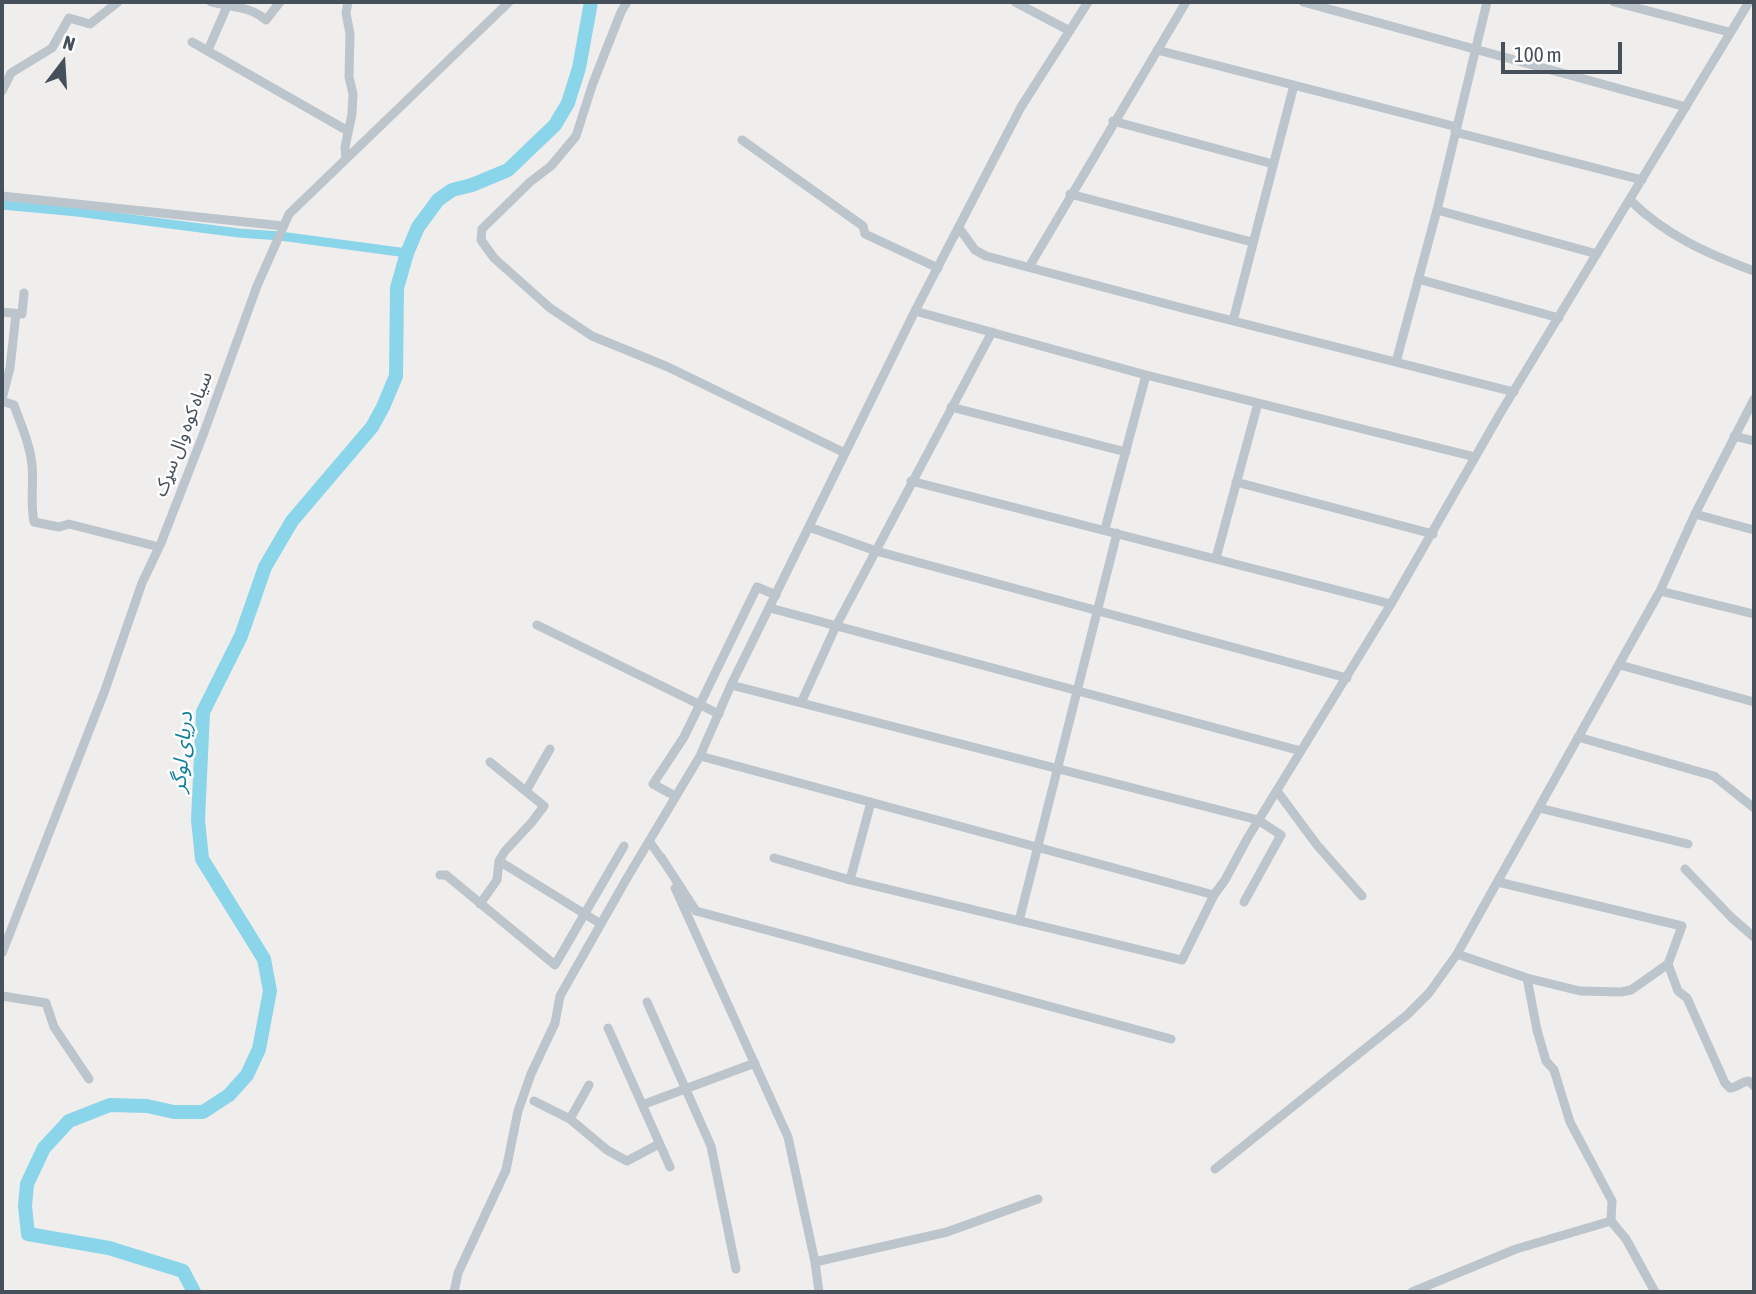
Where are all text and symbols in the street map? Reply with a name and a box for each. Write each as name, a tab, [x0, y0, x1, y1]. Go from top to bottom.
north arrow	[28, 28, 98, 98]
scale bar	[1504, 28, 1625, 72]
text: N	[61, 31, 78, 55]
text: 100 m	[1514, 42, 1562, 66]
street label: سیاه کوه وال سړک	[149, 368, 217, 500]
water label: دریای لوگر	[166, 711, 198, 793]

